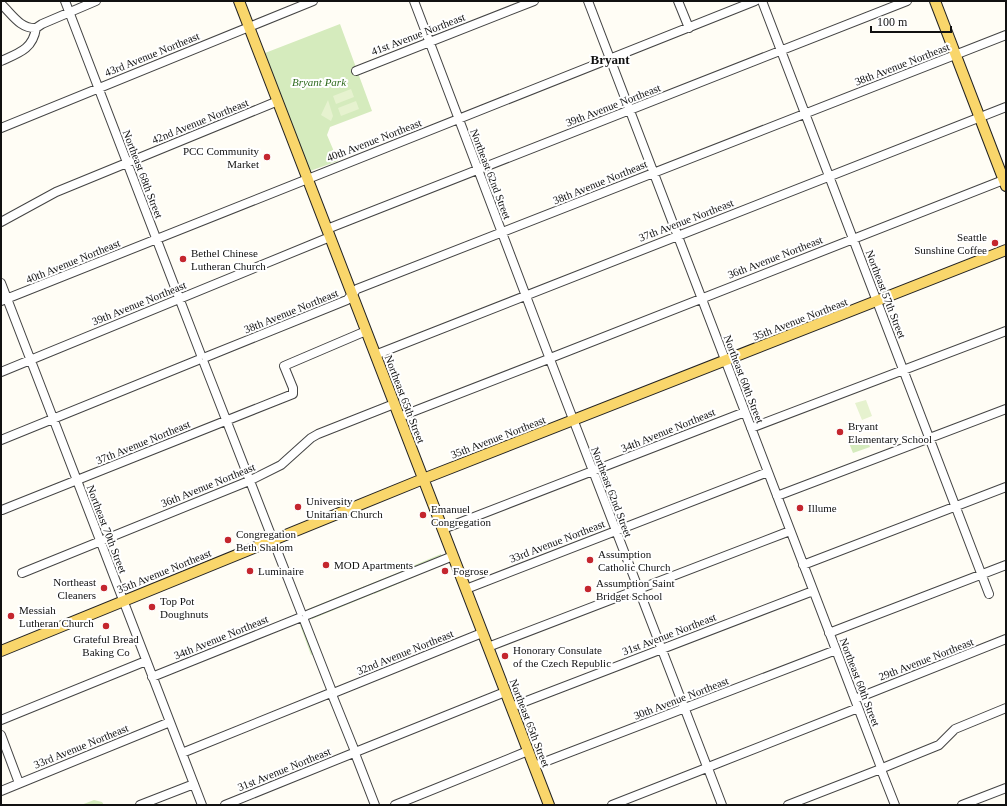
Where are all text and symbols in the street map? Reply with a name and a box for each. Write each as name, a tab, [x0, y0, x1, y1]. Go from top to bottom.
scale bar	[871, 8, 951, 34]
street label: 41st Avenue Northeast	[369, 11, 467, 57]
text: 100 m	[877, 15, 908, 29]
street label: 43rd Avenue Northeast	[103, 29, 201, 79]
street label: 38th Avenue Northeast	[853, 40, 951, 88]
district label: Bryant	[591, 52, 630, 67]
park label: Bryant Park	[292, 76, 347, 88]
street label: 39th Avenue Northeast	[564, 81, 662, 129]
street label: 42nd Avenue Northeast	[150, 96, 250, 146]
street label: 40th Avenue Northeast	[325, 116, 423, 164]
street label: Northeast 62nd Street	[468, 127, 514, 221]
street label: Northeast 68th Street	[121, 128, 165, 220]
place label: PCC Community Market	[183, 145, 259, 170]
marker: PCC Community Market	[262, 152, 272, 162]
street label: 38th Avenue Northeast	[551, 158, 649, 206]
street label: 37th Avenue Northeast	[637, 196, 735, 244]
place label: Seattle Sunshine Coffee	[914, 231, 987, 256]
street label: 36th Avenue Northeast	[726, 233, 824, 281]
street label: 40th Avenue Northeast	[24, 237, 122, 285]
marker: Seattle Sunshine Coffee	[990, 238, 1000, 248]
place label: Bethel Chinese Lutheran Church	[191, 247, 266, 272]
street label: Northeast 57th Street	[864, 248, 908, 340]
marker: Bethel Chinese Lutheran Church	[178, 254, 188, 264]
street label: 39th Avenue Northeast	[90, 279, 188, 327]
street label: 38th Avenue Northeast	[242, 287, 340, 335]
street label: 35th Avenue Northeast	[751, 295, 849, 343]
street label: Northeast 60th Street	[722, 333, 766, 425]
street label: Northeast 65th Street	[383, 353, 427, 445]
street label: 34th Avenue Northeast	[619, 406, 717, 454]
street label: 35th Avenue Northeast	[449, 413, 547, 461]
street label: 37th Avenue Northeast	[94, 418, 192, 466]
place label: Bryant Elementary School	[848, 420, 932, 445]
marker: Bryant Elementary School	[835, 427, 845, 437]
street label: Northeast 62nd Street	[589, 445, 635, 539]
street label: 36th Avenue Northeast	[159, 461, 257, 509]
street label: Northeast 70th Street	[85, 483, 129, 575]
place label: University Unitarian Church	[306, 495, 383, 520]
marker: University Unitarian Church	[293, 502, 303, 512]
place label: Illume	[808, 502, 837, 514]
place label: Emanuel Congregation	[431, 503, 491, 528]
marker: Illume	[795, 503, 805, 513]
marker: Emanuel Congregation	[418, 510, 428, 520]
street label: 33rd Avenue Northeast	[508, 517, 606, 565]
place label: Congregation Beth Shalom	[236, 528, 296, 553]
marker: Congregation Beth Shalom	[223, 535, 233, 545]
street label: 35th Avenue Northeast	[115, 547, 213, 595]
place label: Assumption Catholic Church	[598, 548, 671, 573]
marker: Assumption Catholic Church	[585, 555, 595, 565]
place label: MOD Apartments	[334, 559, 413, 571]
marker: MOD Apartments	[321, 560, 331, 570]
place label: Luminaire	[258, 565, 304, 577]
place label: Fogrose	[453, 565, 489, 577]
marker: Luminaire	[245, 566, 255, 576]
marker: Fogrose	[440, 566, 450, 576]
place label: Northeast Cleaners	[53, 576, 96, 601]
place label: Assumption Saint Bridget School	[596, 577, 675, 602]
marker: Northeast Cleaners	[99, 583, 109, 593]
marker: Assumption Saint Bridget School	[583, 584, 593, 594]
place label: Top Pot Doughnuts	[160, 595, 208, 620]
marker: Top Pot Doughnuts	[147, 602, 157, 612]
place label: Messiah Lutheran Church	[19, 604, 94, 629]
marker: Messiah Lutheran Church	[6, 611, 16, 621]
street label: 31st Avenue Northeast	[620, 611, 718, 657]
street label: 34th Avenue Northeast	[172, 613, 270, 661]
marker: Grateful Bread Baking Co	[101, 621, 111, 631]
street label: 32nd Avenue Northeast	[355, 627, 455, 677]
place label: Grateful Bread Baking Co	[73, 633, 139, 658]
street label: 29th Avenue Northeast	[877, 635, 975, 683]
street label: Northeast 60th Street	[838, 636, 882, 728]
place label: Honorary Consulate of the Czech Republic	[513, 644, 611, 669]
marker: Honorary Consulate of the Czech Republic	[500, 651, 510, 661]
street label: 30th Avenue Northeast	[632, 674, 730, 722]
street label: Northeast 65th Street	[508, 677, 552, 769]
street label: 33rd Avenue Northeast	[32, 721, 130, 771]
street label: 31st Avenue Northeast	[236, 745, 332, 793]

